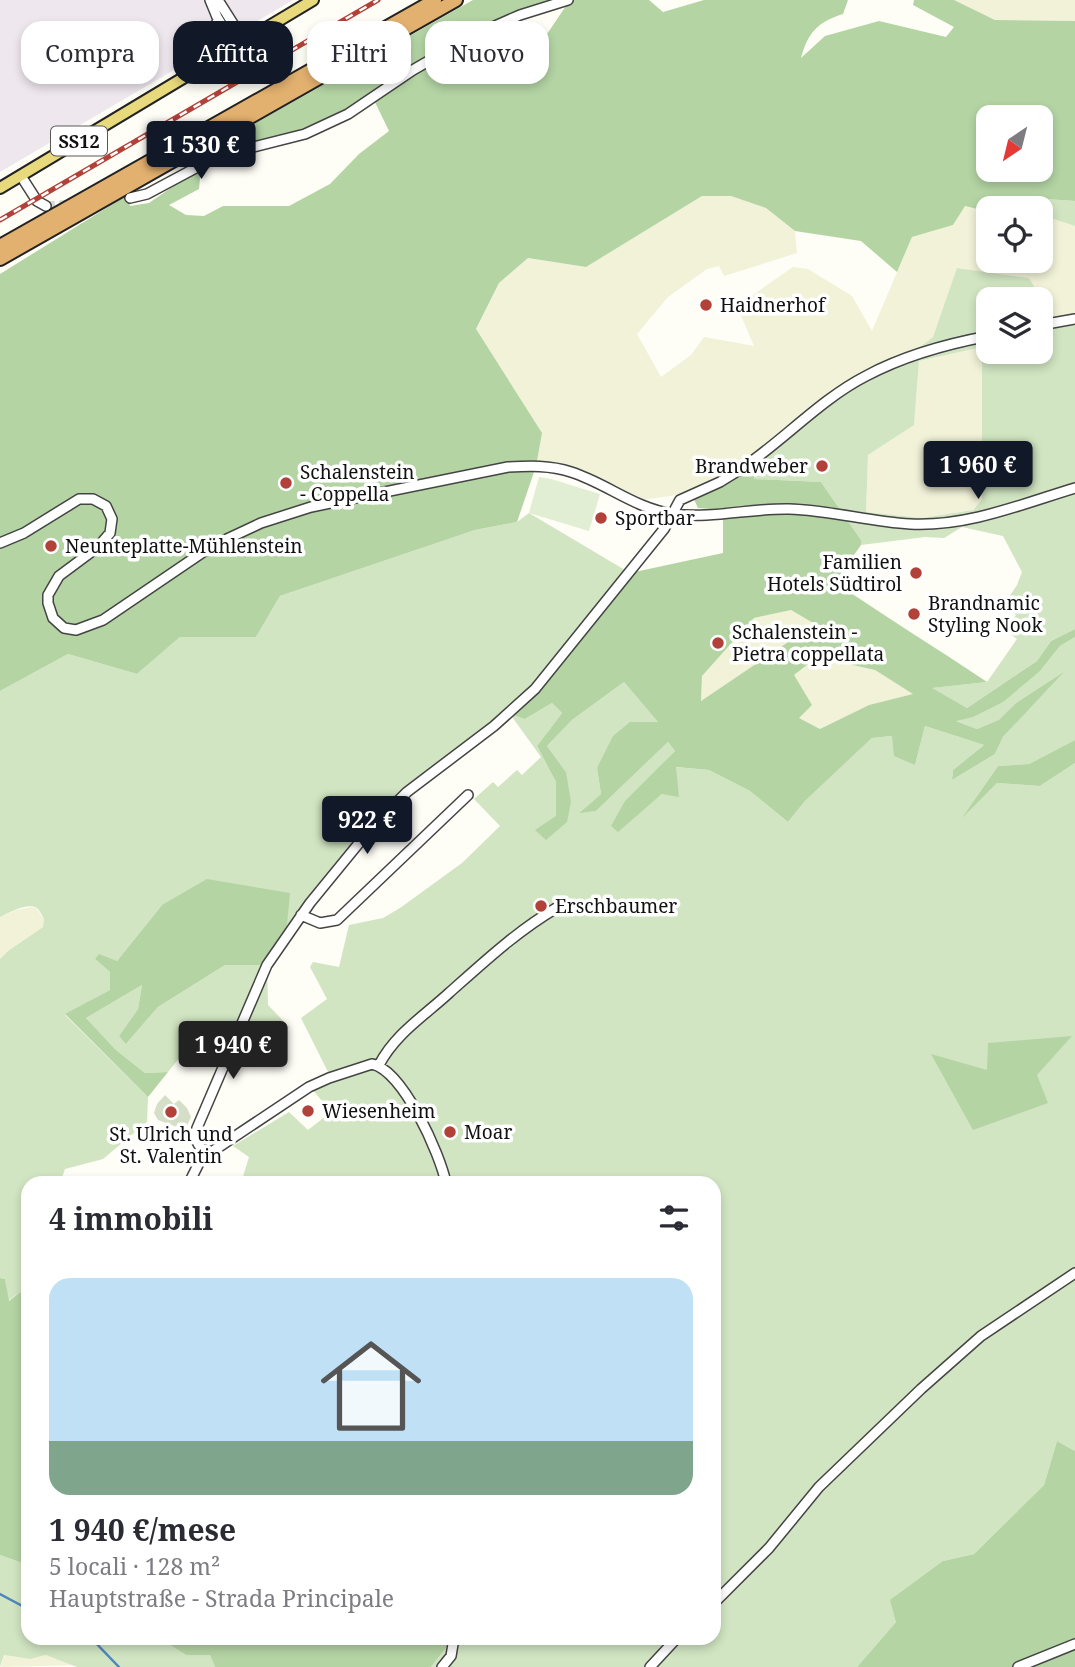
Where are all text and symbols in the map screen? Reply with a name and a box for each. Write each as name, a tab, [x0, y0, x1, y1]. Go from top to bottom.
chip: Compra	[21, 21, 159, 84]
chip: Affitta	[173, 21, 293, 84]
chip: Filtri	[307, 21, 411, 84]
chip: Nuovo	[425, 21, 549, 84]
north arrow	[976, 105, 1054, 182]
map controls	[976, 105, 1053, 364]
pin: 1 530 €	[136, 122, 266, 181]
road number: SS12	[51, 126, 107, 156]
text: 1 530 €	[163, 128, 239, 160]
button: locate	[976, 196, 1053, 273]
button: layers	[976, 287, 1053, 364]
place label: Haidnerhof	[720, 292, 827, 318]
marker: Haidnerhof	[698, 297, 714, 313]
pin: 1 960 €	[913, 442, 1043, 501]
text: 1 960 €	[940, 448, 1016, 480]
place label: Brandweber	[695, 453, 808, 479]
marker: Brandweber	[814, 458, 830, 474]
place label: Schalenstein - Coppella	[300, 459, 415, 507]
marker: Schalenstein - Coppella	[278, 475, 294, 491]
place label: Sportbar	[615, 505, 695, 531]
marker: Sportbar	[593, 510, 609, 526]
place label: Neunteplatte-Mühlenstein	[65, 533, 303, 559]
marker: Neunteplatte-Mühlenstein	[43, 538, 59, 554]
place label: Familien Hotels Südtirol	[767, 549, 902, 597]
marker: Familien Hotels Südtirol	[908, 565, 924, 581]
place label: Brandnamic Styling Nook	[928, 590, 1044, 638]
marker: Brandnamic Styling Nook	[906, 606, 922, 622]
place label: Schalenstein - Pietra coppellata	[732, 619, 884, 667]
marker: Schalenstein - Pietra coppellata	[710, 635, 726, 651]
pin: 922 €	[318, 796, 416, 856]
text: 922 €	[338, 803, 396, 835]
place label: Erschbaumer	[555, 893, 677, 919]
marker: Erschbaumer	[533, 898, 549, 914]
pin: 1 940 €	[168, 1021, 298, 1081]
text: 1 940 €	[195, 1028, 271, 1060]
place label: Wiesenheim	[322, 1098, 435, 1124]
marker: Wiesenheim	[300, 1103, 316, 1119]
marker: St. Ulrich und St. Valentin	[163, 1104, 179, 1120]
place label: Moar	[464, 1119, 512, 1145]
place label: St. Ulrich und St. Valentin	[109, 1121, 233, 1169]
marker: Moar	[442, 1124, 458, 1140]
text: 4 immobili	[49, 1198, 213, 1239]
icon: filters	[655, 1199, 693, 1237]
icon: home	[308, 1323, 434, 1449]
text: 1 940 €/mese	[49, 1509, 236, 1550]
text: 5 locali · 128 m²	[49, 1550, 220, 1582]
text: Hauptstraße - Strada Principale	[49, 1582, 394, 1614]

